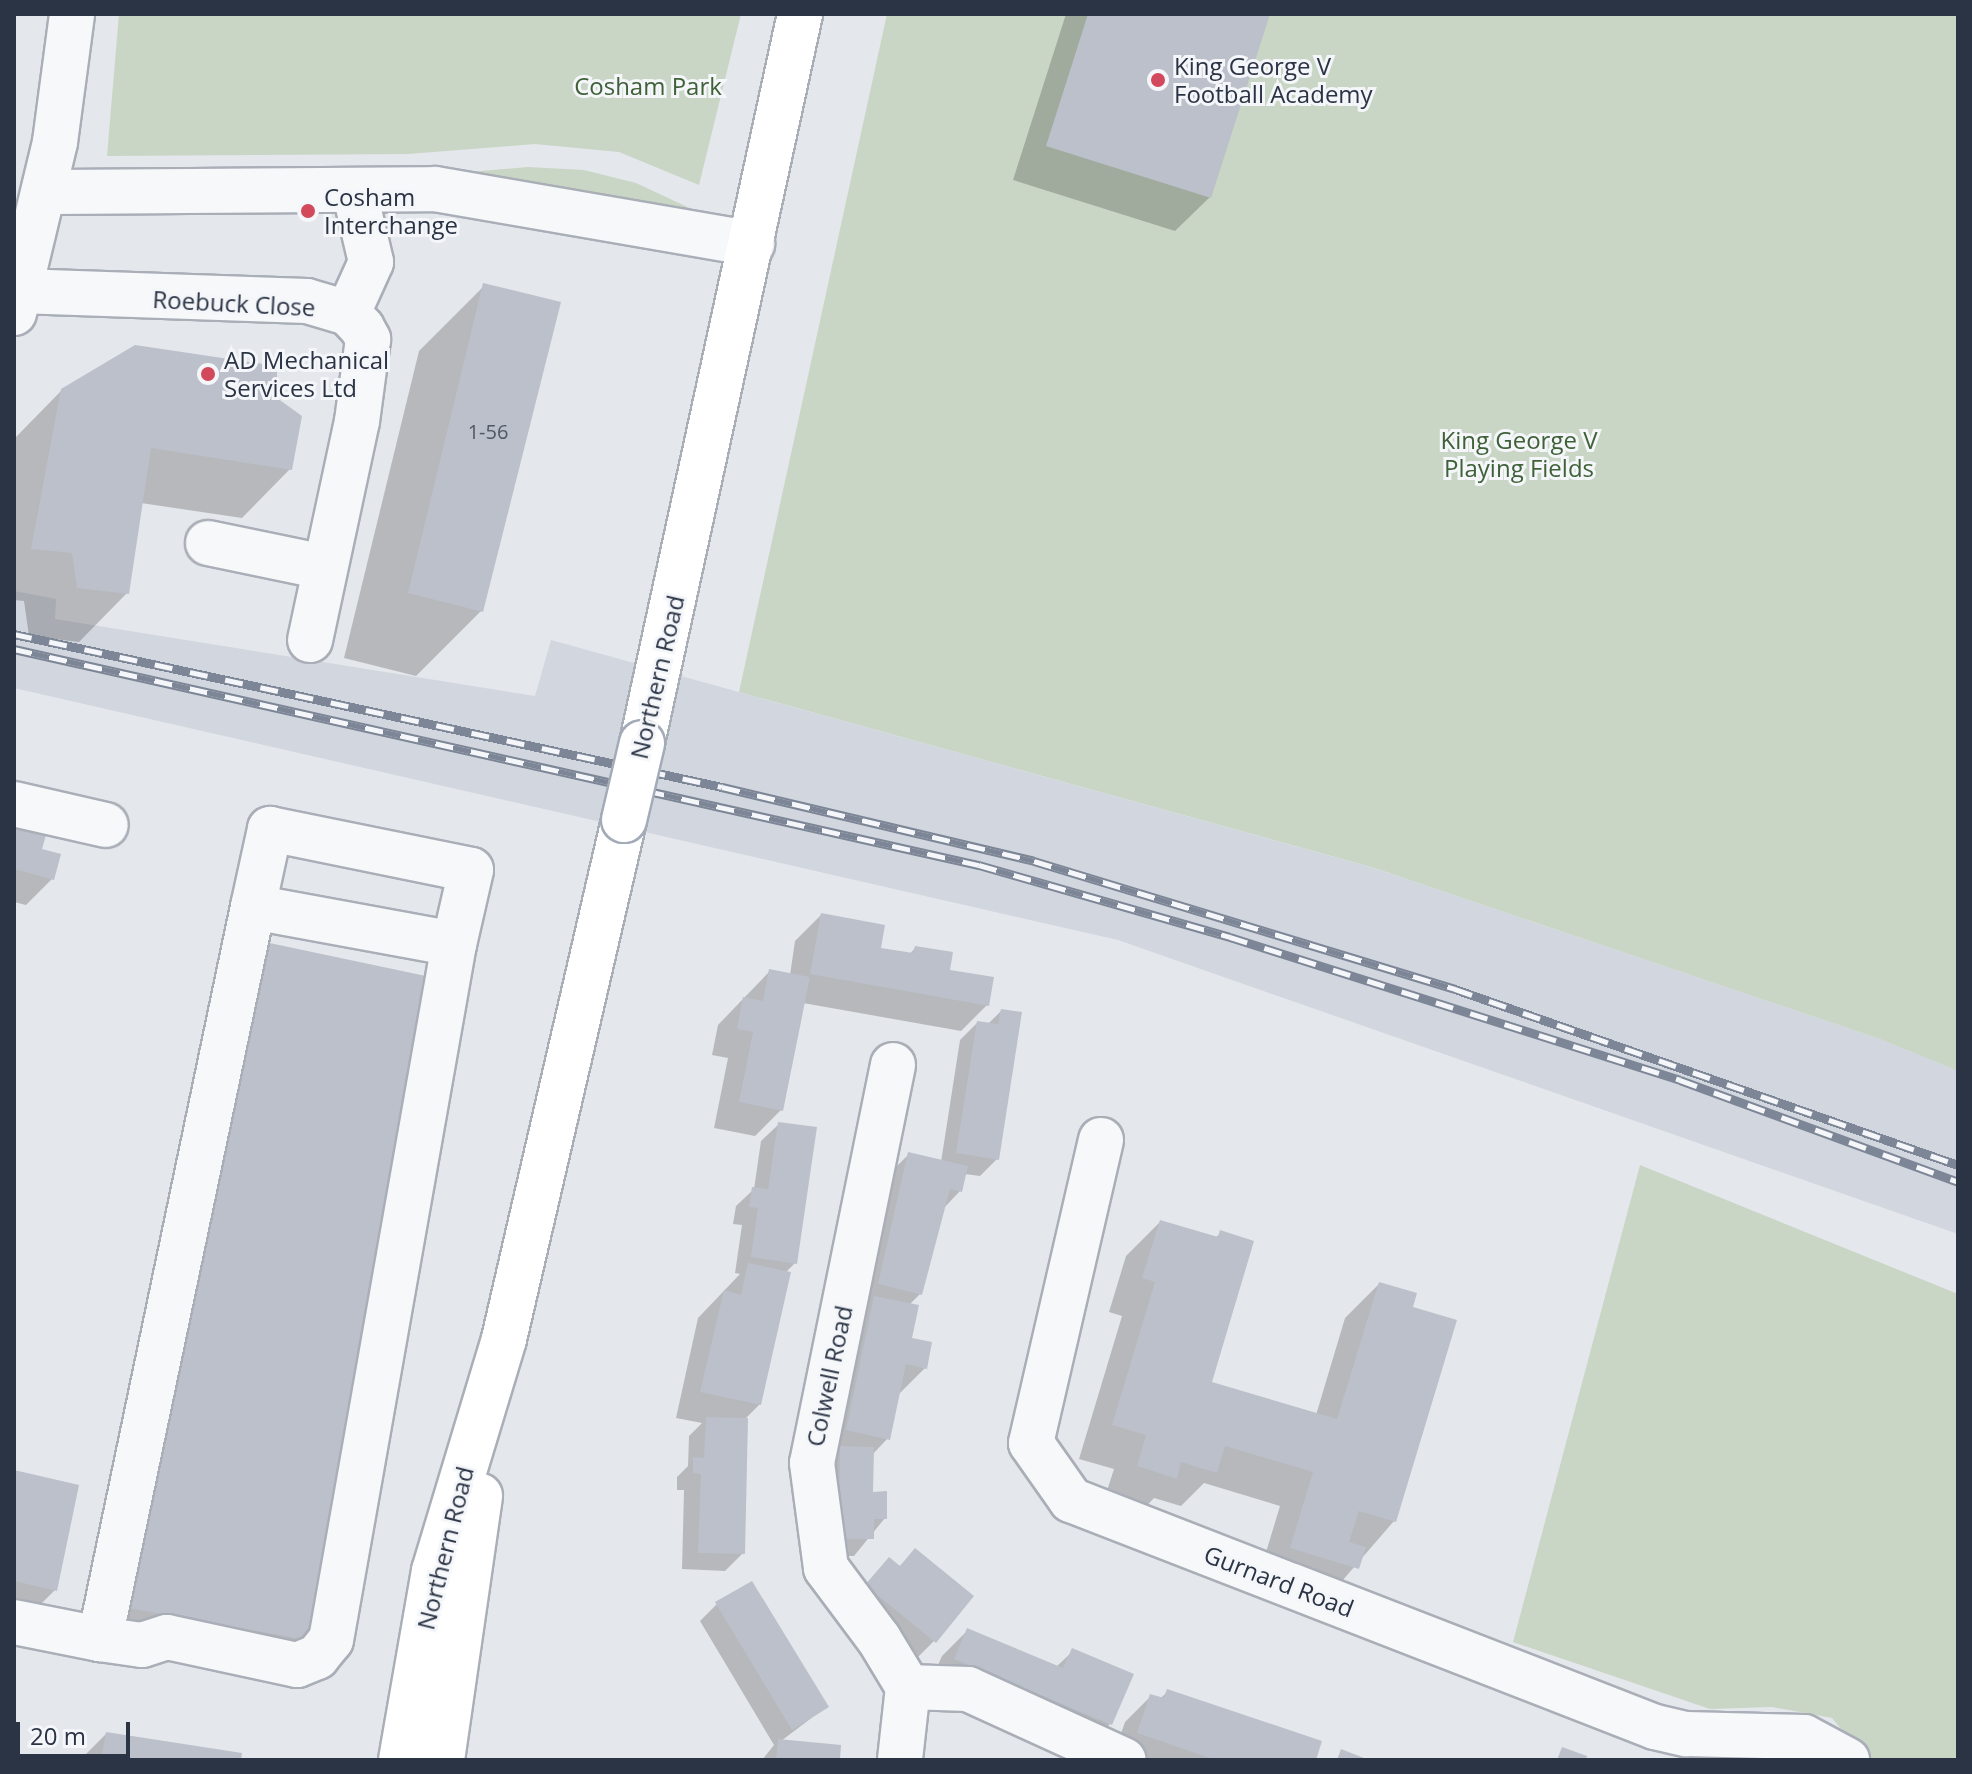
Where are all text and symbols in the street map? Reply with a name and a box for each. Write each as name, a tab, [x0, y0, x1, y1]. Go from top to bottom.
place label: King George V Football Academy	[1174, 52, 1373, 108]
marker: King George V Football Academy	[1149, 71, 1167, 89]
park label: Cosham Park	[574, 72, 722, 100]
place label: Cosham Interchange	[324, 183, 458, 239]
marker: Cosham Interchange	[299, 202, 317, 220]
street label: Roebuck Close	[152, 284, 316, 322]
place label: AD Mechanical Services Ltd	[224, 346, 389, 402]
marker: AD Mechanical Services Ltd	[199, 365, 217, 383]
house number: 1-56	[468, 419, 508, 443]
park label: King George V Playing Fields	[1441, 426, 1597, 482]
street label: Northern Road	[624, 592, 690, 762]
street label: Colwell Road	[800, 1303, 858, 1449]
street label: Northern Road	[411, 1463, 479, 1633]
street label: Gurnard Road	[1200, 1539, 1358, 1623]
scale bar	[20, 1706, 134, 1756]
text: 20 m	[30, 1719, 86, 1752]

